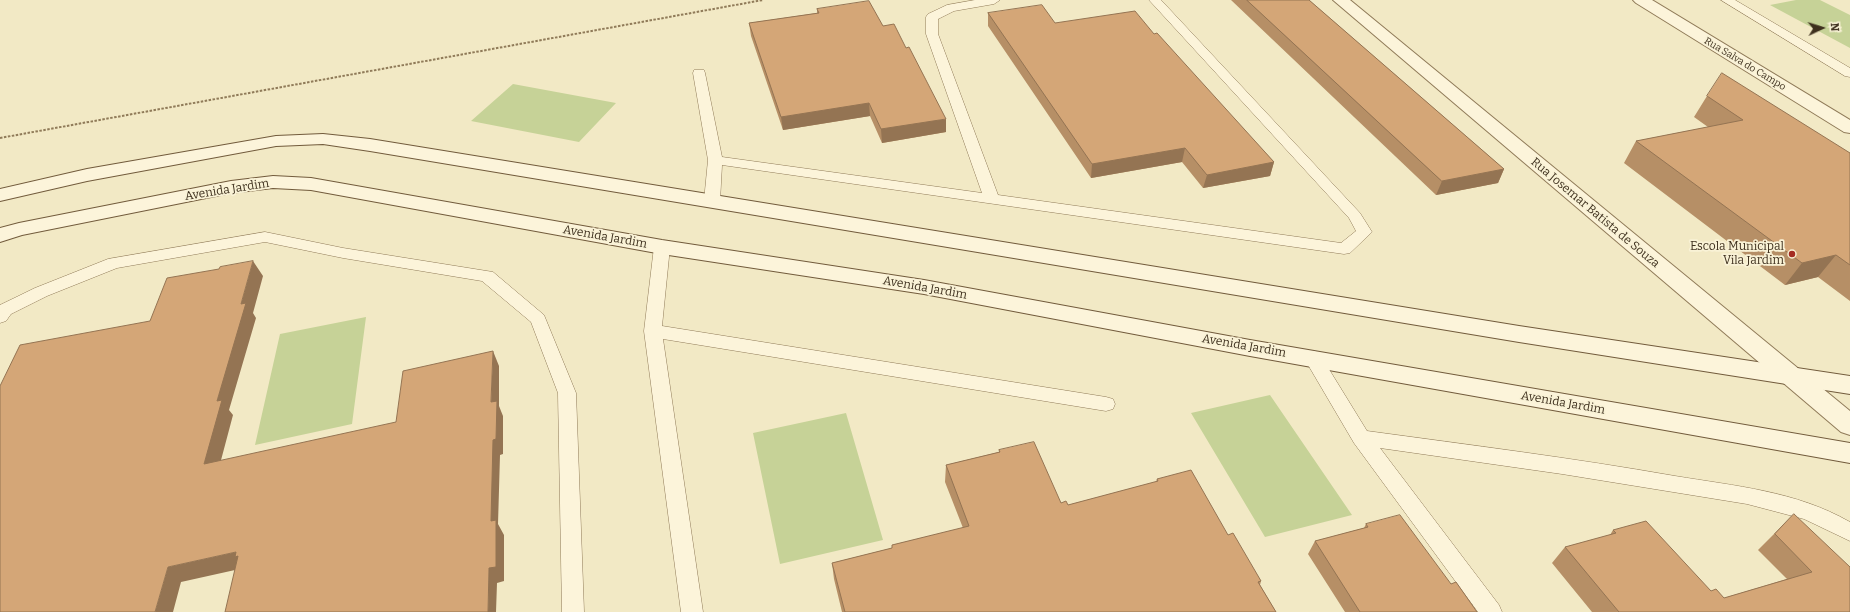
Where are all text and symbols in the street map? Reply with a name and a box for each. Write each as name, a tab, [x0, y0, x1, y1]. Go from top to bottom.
north arrow	[1802, 8, 1842, 48]
text: N	[1828, 22, 1841, 32]
street label: Rua Salva do Campo	[1702, 35, 1788, 93]
street label: Rua Josemar Batista de Souza	[1528, 155, 1662, 271]
street label: Avenida Jardim	[184, 176, 270, 204]
street label: Avenida Jardim	[562, 223, 648, 251]
place label: Escola Municipal Vila Jardim	[1690, 240, 1784, 268]
marker: Escola Municipal Vila Jardim	[1787, 249, 1797, 259]
street label: Avenida Jardim	[882, 274, 968, 302]
street label: Avenida Jardim	[1201, 332, 1287, 360]
street label: Avenida Jardim	[1520, 389, 1606, 417]

